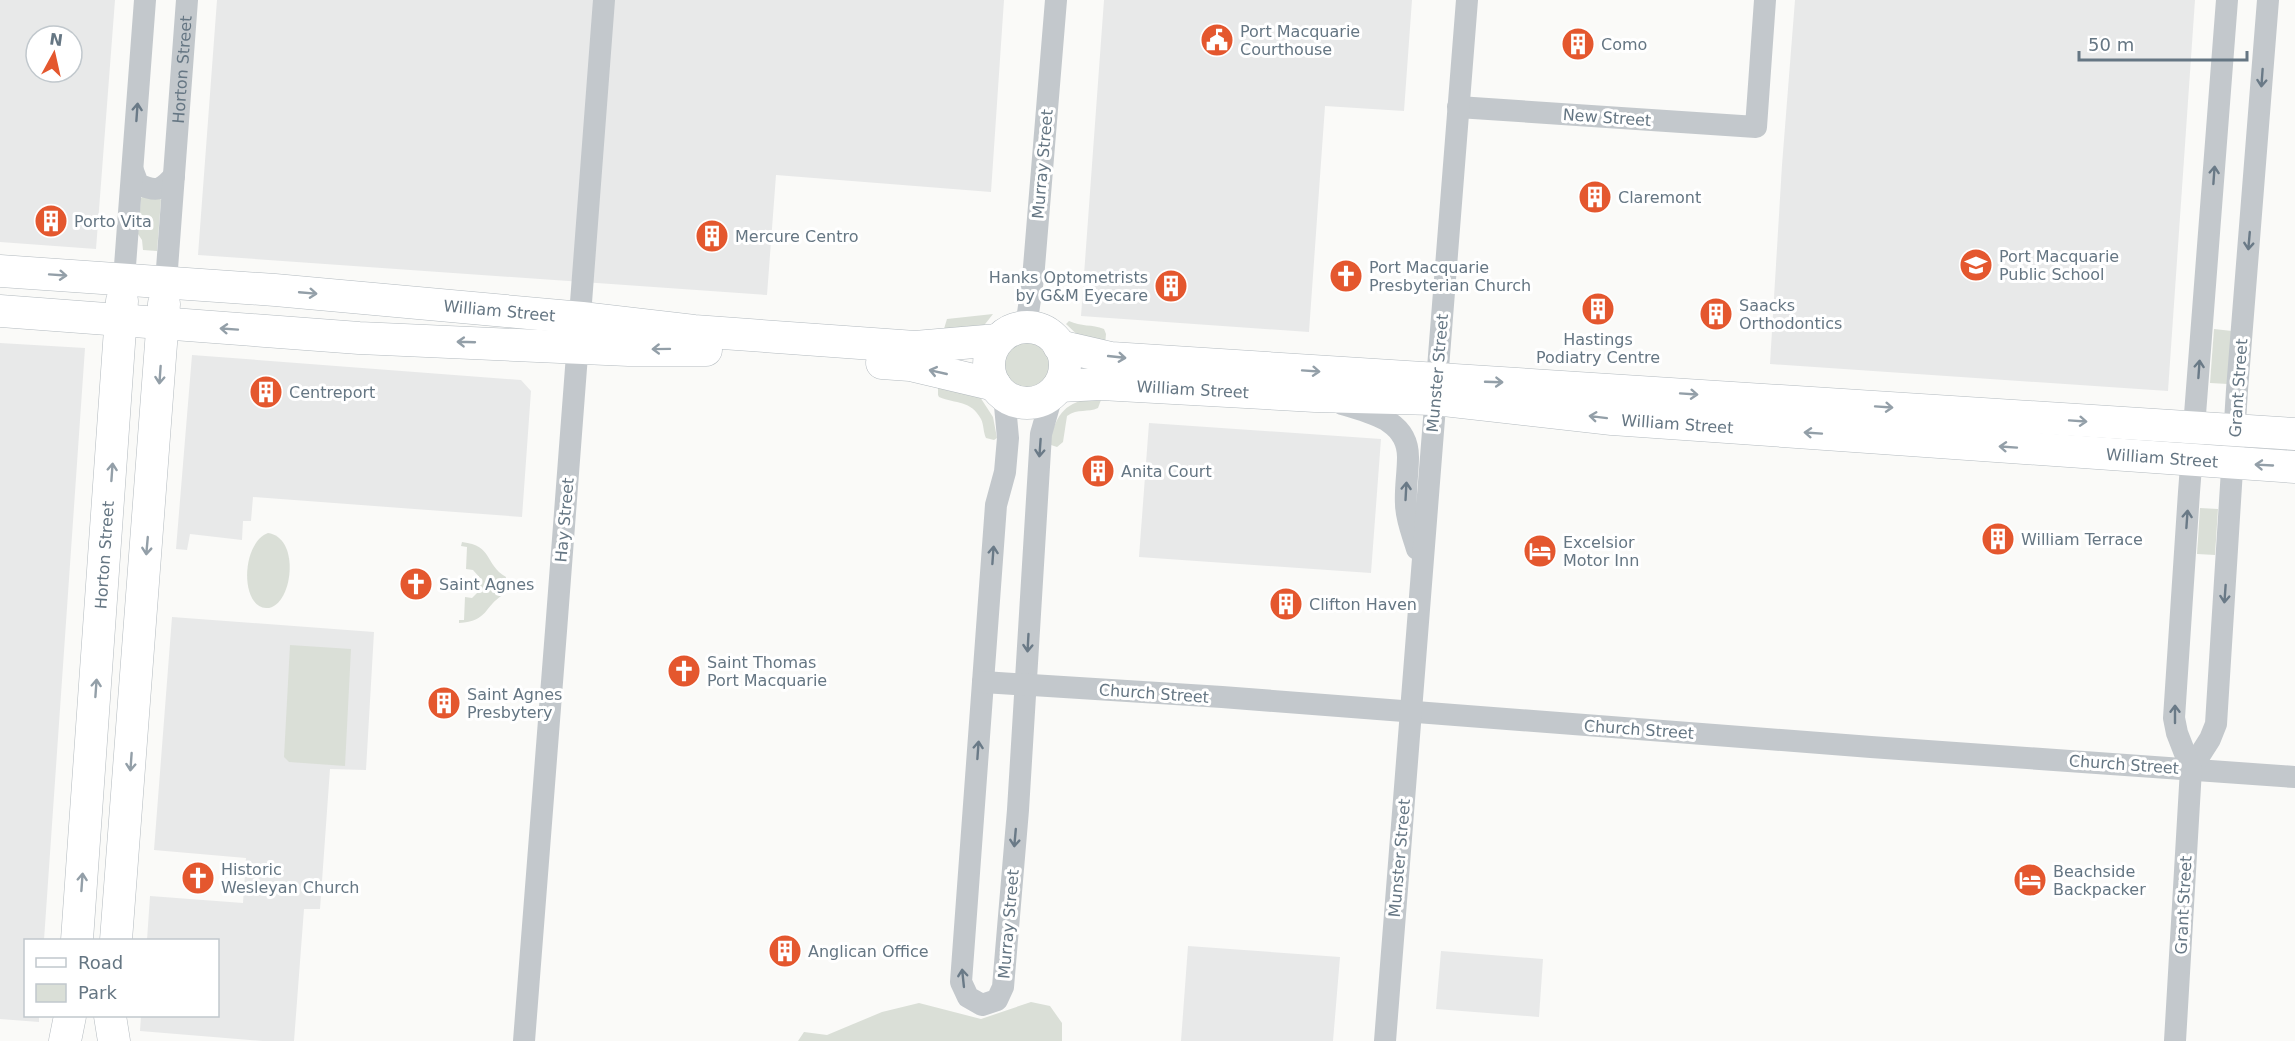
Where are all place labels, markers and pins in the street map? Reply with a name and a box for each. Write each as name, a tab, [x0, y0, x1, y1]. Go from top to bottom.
public building icon: Port Macquarie Courthouse	[1199, 22, 1235, 58]
place label: Port Macquarie Courthouse	[1240, 22, 1360, 59]
building icon: Como	[1560, 26, 1596, 62]
place label: Como	[1601, 35, 1647, 54]
building icon: Claremont	[1577, 179, 1613, 215]
place label: Claremont	[1618, 188, 1701, 207]
building icon: Porto Vita	[33, 203, 69, 239]
place label: Porto Vita	[74, 212, 152, 231]
building icon: Mercure Centro	[694, 218, 730, 254]
place label: Mercure Centro	[735, 227, 858, 246]
school or university icon: Port Macquarie Public School	[1958, 247, 1994, 283]
place label: Port Macquarie Public School	[1999, 247, 2119, 284]
church icon: Port Macquarie Presbyterian Church	[1328, 258, 1364, 294]
place label: Port Macquarie Presbyterian Church	[1369, 258, 1531, 295]
place label: Hanks Optometrists by G&M Eyecare	[989, 268, 1148, 305]
building icon: Hanks Optometrists by G&M Eyecare	[1153, 268, 1189, 304]
building icon: Hastings Podiatry Centre	[1580, 291, 1616, 327]
building icon: Saacks Orthodontics	[1698, 296, 1734, 332]
place label: Saacks Orthodontics	[1739, 296, 1842, 333]
place label: Hastings Podiatry Centre	[1536, 330, 1660, 367]
building icon: Centreport	[248, 374, 284, 410]
place label: Centreport	[289, 383, 375, 402]
building icon: Anita Court	[1080, 453, 1116, 489]
place label: Anita Court	[1121, 462, 1212, 481]
building icon: William Terrace	[1980, 521, 2016, 557]
place label: William Terrace	[2021, 530, 2143, 549]
hotel icon: Excelsior Motor Inn	[1522, 533, 1558, 569]
place label: Excelsior Motor Inn	[1563, 533, 1639, 570]
church icon: Saint Agnes	[398, 566, 434, 602]
place label: Saint Agnes	[439, 575, 534, 594]
building icon: Clifton Haven	[1268, 586, 1304, 622]
place label: Clifton Haven	[1309, 595, 1417, 614]
church icon: Saint Thomas Port Macquarie	[666, 653, 702, 689]
place label: Saint Thomas Port Macquarie	[707, 653, 827, 690]
building icon: Saint Agnes Presbytery	[426, 685, 462, 721]
place label: Saint Agnes Presbytery	[467, 685, 562, 722]
church icon: Historic Wesleyan Church	[180, 860, 216, 896]
place label: Historic Wesleyan Church	[221, 860, 359, 897]
hotel icon: Beachside Backpacker	[2012, 862, 2048, 898]
place label: Beachside Backpacker	[2053, 862, 2146, 899]
building icon: Anglican Office	[767, 933, 803, 969]
place label: Anglican Office	[808, 942, 929, 961]

